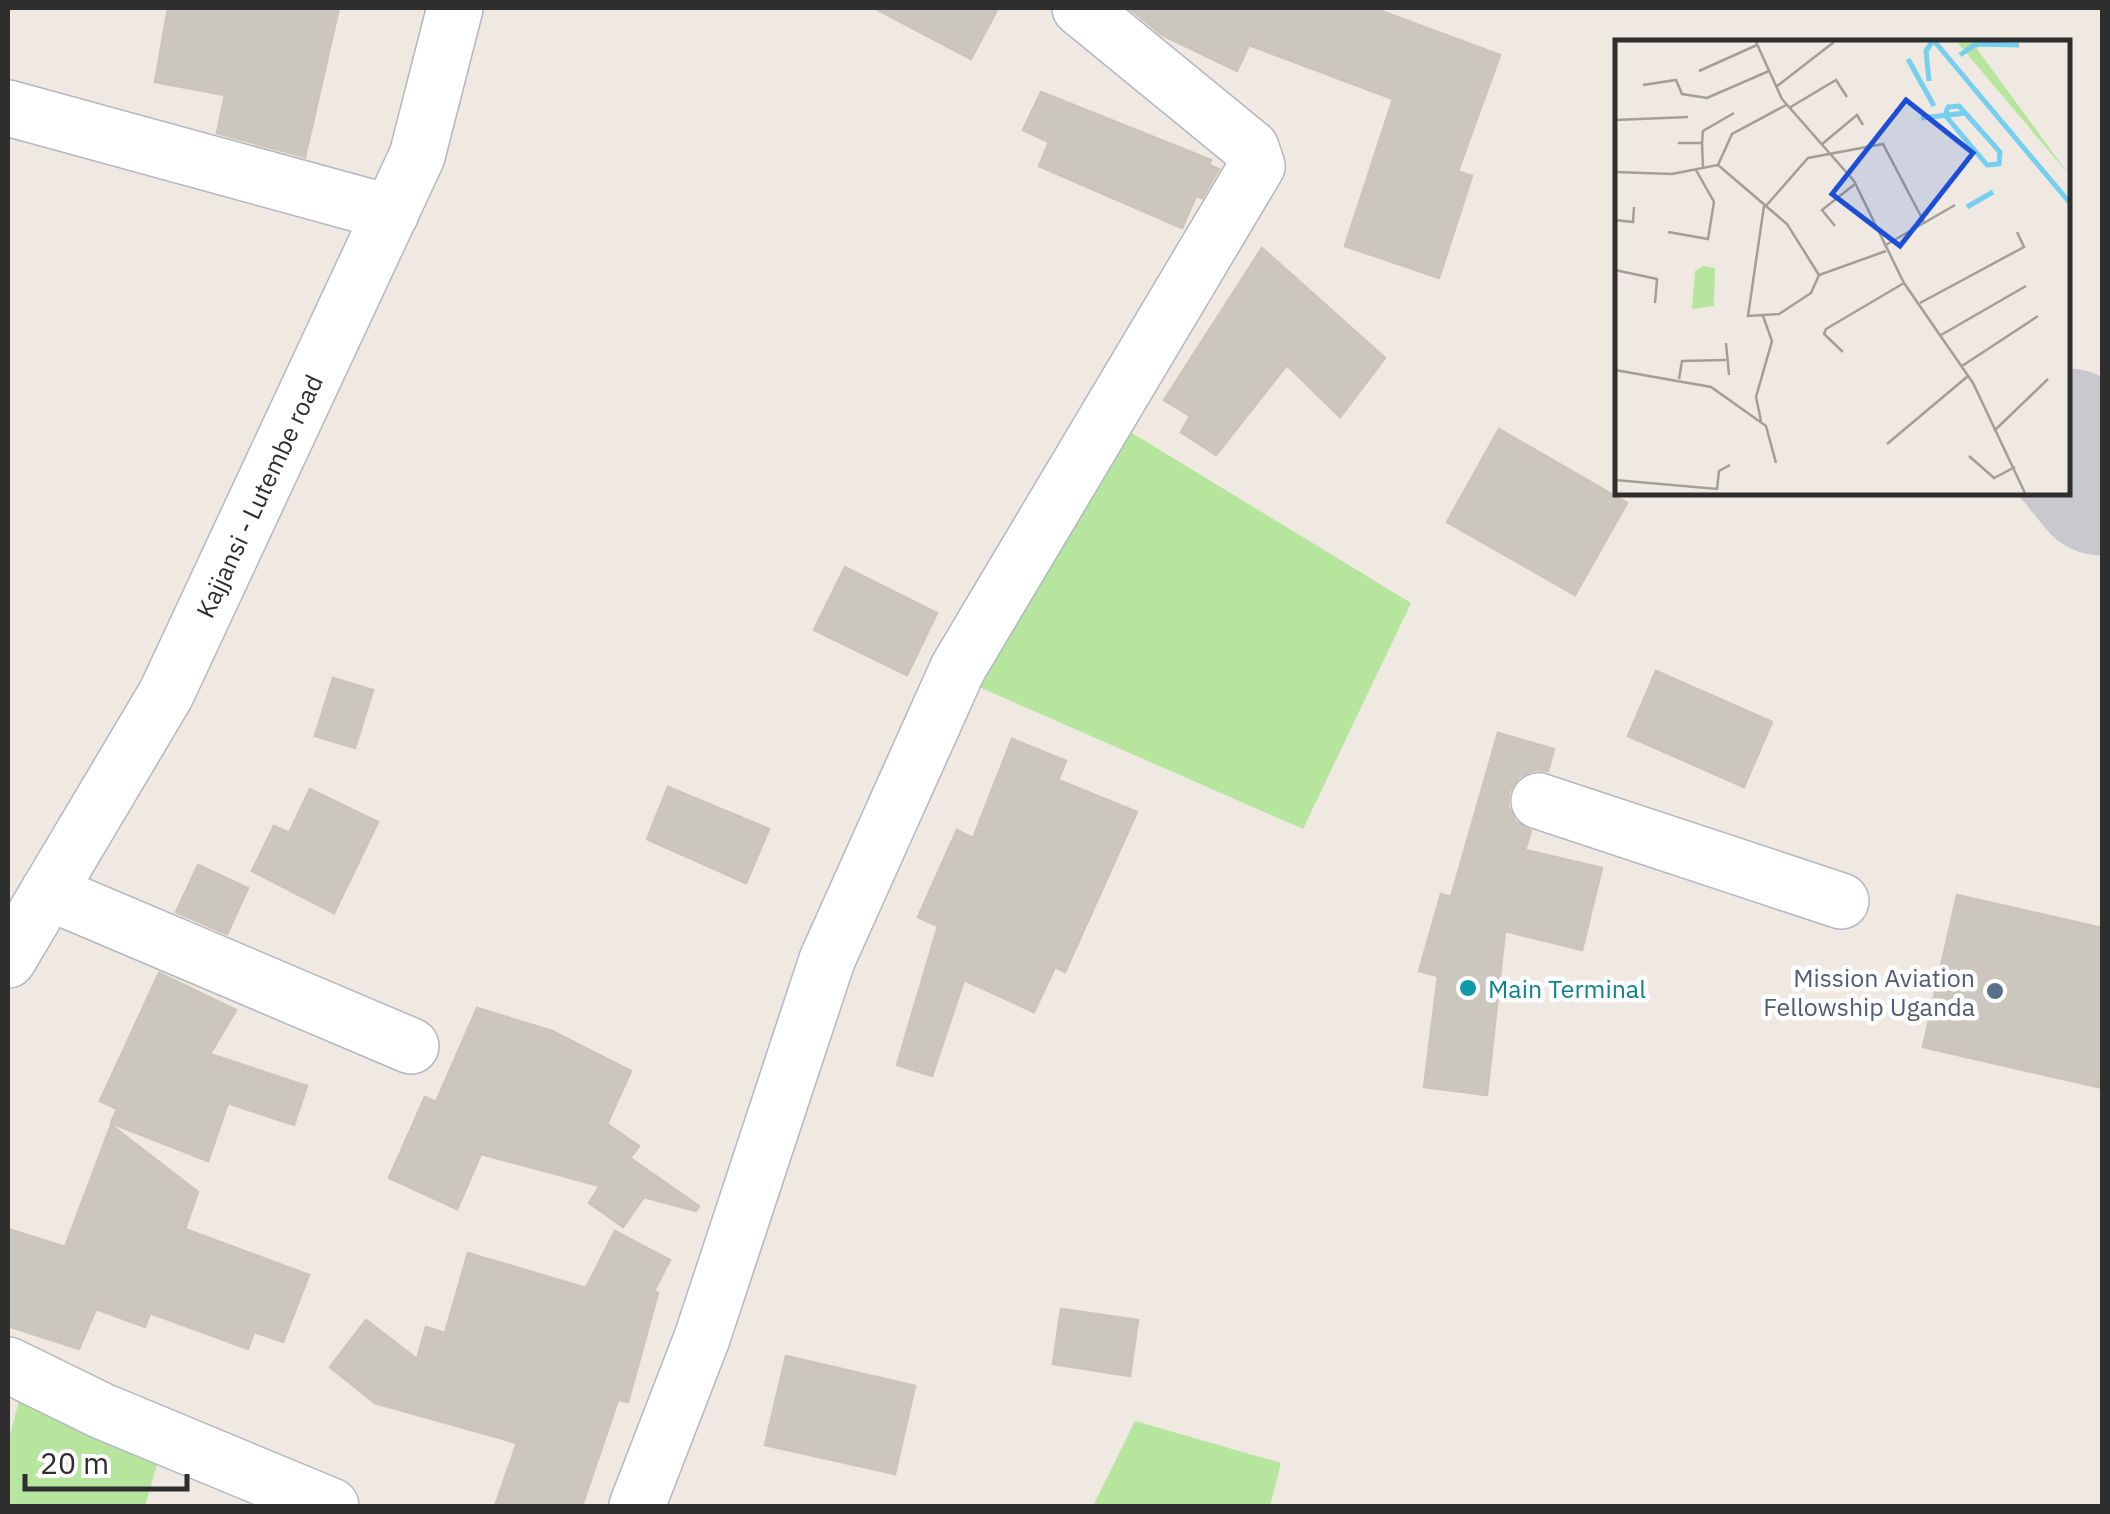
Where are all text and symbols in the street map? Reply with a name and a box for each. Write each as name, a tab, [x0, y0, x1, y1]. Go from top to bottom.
inset map	[1615, 40, 2070, 495]
street label: Kajjansi - Lutembe road	[188, 369, 330, 623]
place label: Mission Aviation Fellowship Uganda	[1763, 961, 1975, 1023]
place label: Main Terminal	[1488, 972, 1646, 1005]
marker: Main Terminal	[1457, 977, 1479, 999]
marker: Mission Aviation Fellowship Uganda	[1984, 980, 2006, 1002]
scale bar	[25, 1429, 188, 1491]
text: 20 m	[40, 1443, 109, 1482]

